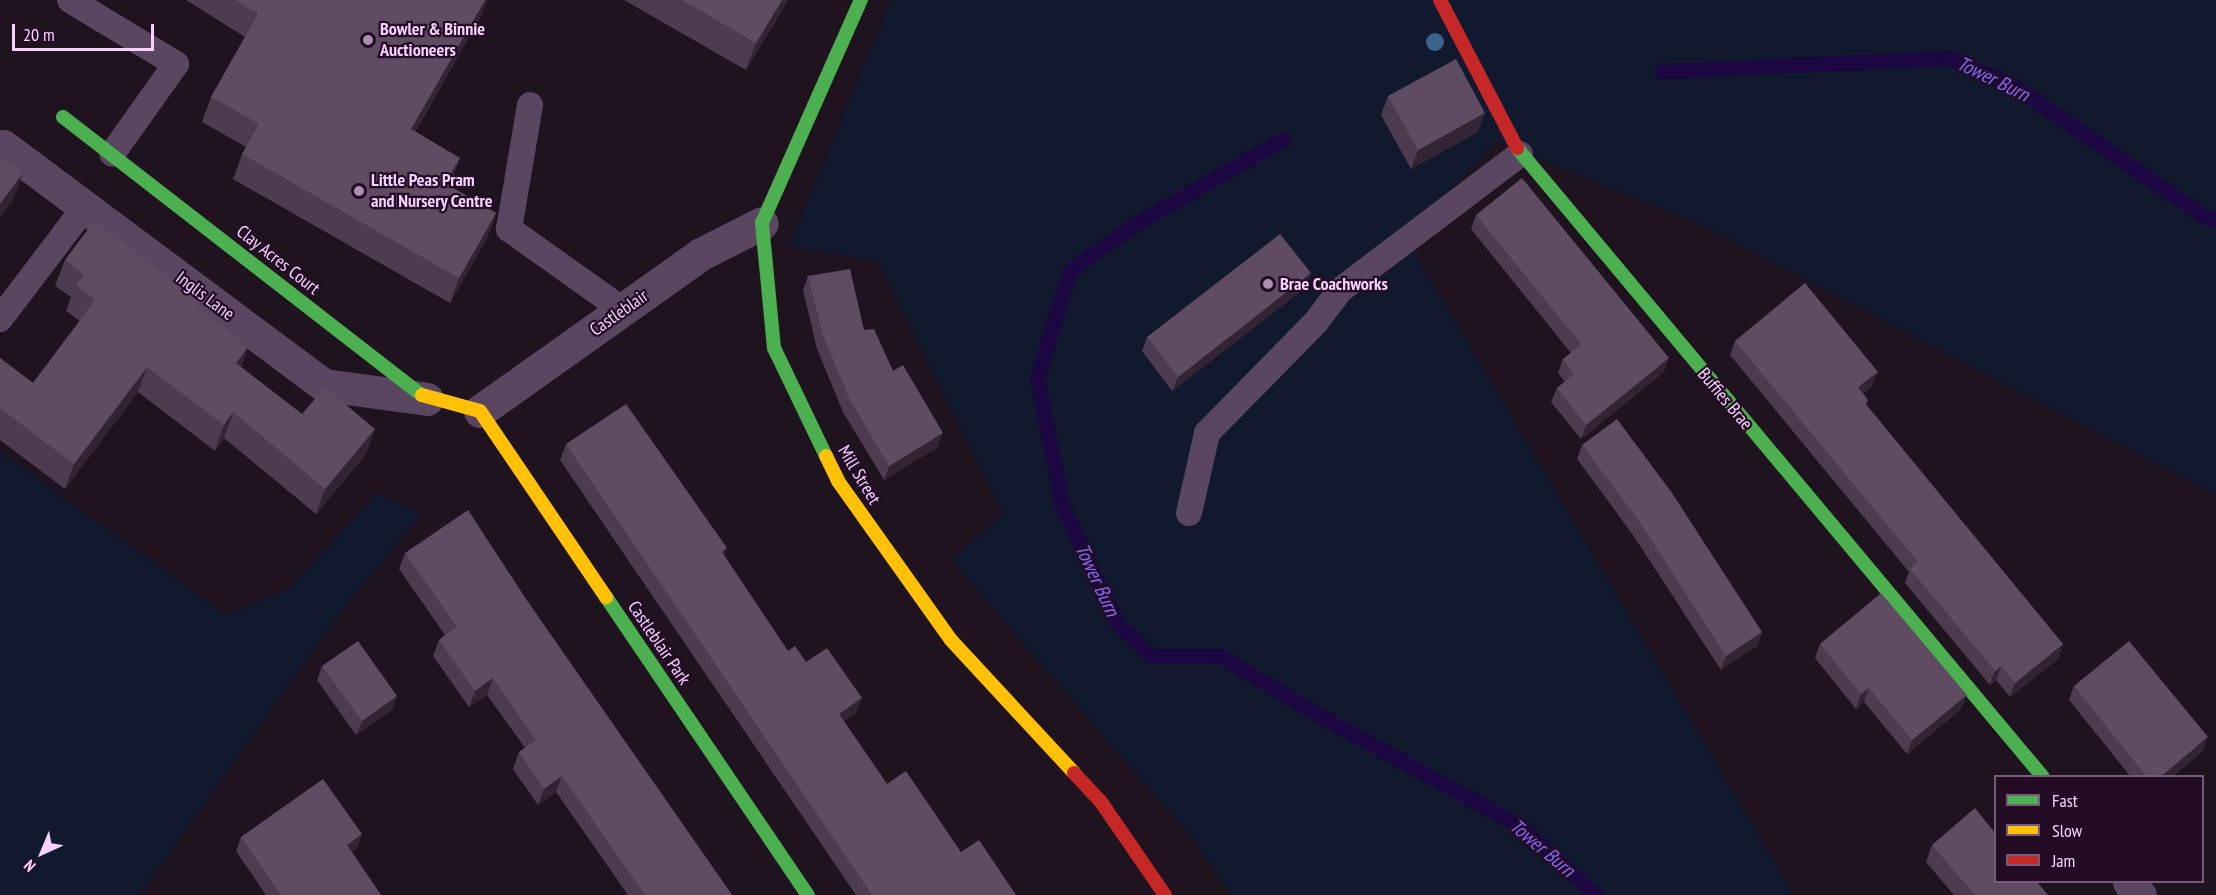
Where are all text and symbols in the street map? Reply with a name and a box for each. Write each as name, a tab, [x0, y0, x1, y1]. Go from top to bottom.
scale bar	[15, 12, 158, 50]
place label: Bowler & Binnie Auctioneers	[380, 19, 485, 62]
text: 20 m	[23, 23, 55, 46]
marker: Bowler & Binnie Auctioneers	[361, 33, 375, 47]
water label: Tower Burn	[1953, 51, 2033, 107]
place label: Little Peas Pram and Nursery Centre	[371, 170, 493, 213]
marker: Little Peas Pram and Nursery Centre	[352, 184, 366, 198]
street label: Clay Acres Court	[232, 220, 324, 300]
street label: Inglis Lane	[171, 267, 239, 325]
place label: Brae Coachworks	[1280, 273, 1388, 295]
marker: Brae Coachworks	[1261, 277, 1275, 291]
street label: Castleblair	[586, 285, 652, 341]
street label: Buffies Brae	[1693, 364, 1757, 434]
street label: Mill Street	[833, 442, 885, 508]
water label: Tower Burn	[1070, 540, 1124, 620]
street label: Castleblair Park	[623, 597, 695, 689]
legend	[1994, 775, 2204, 883]
text: Fast	[2052, 789, 2078, 812]
water label: Tower Burn	[1505, 814, 1579, 882]
text: Slow	[2052, 819, 2082, 842]
north arrow	[12, 823, 72, 883]
text: Jam	[2052, 849, 2075, 872]
text: N	[19, 856, 40, 876]

